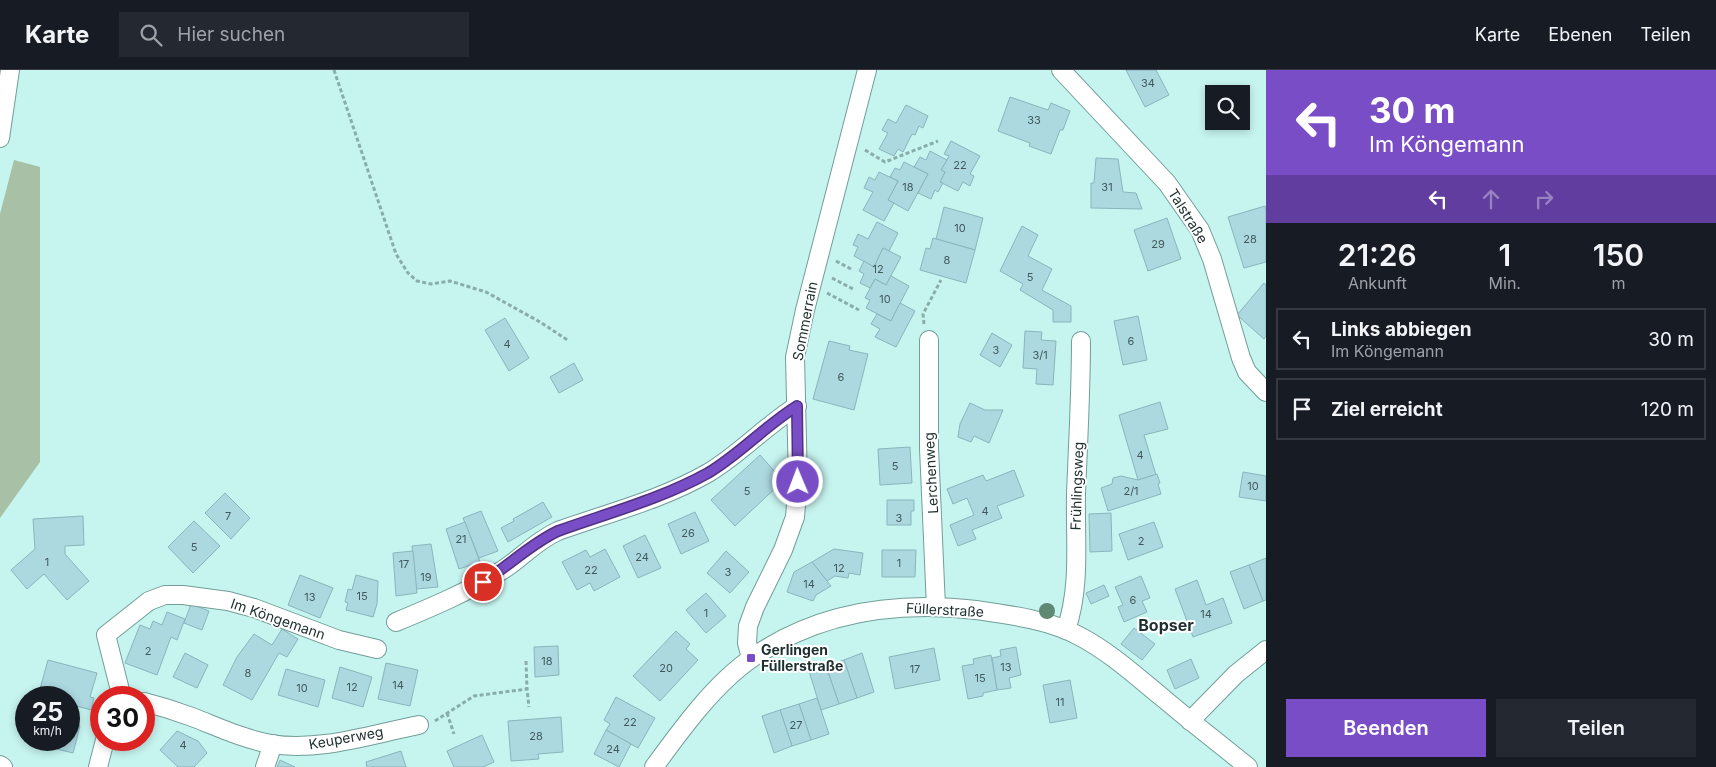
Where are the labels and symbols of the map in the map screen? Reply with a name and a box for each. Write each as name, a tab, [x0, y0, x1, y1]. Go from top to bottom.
house number: 34	[1141, 76, 1155, 90]
house number: 33	[1027, 113, 1041, 127]
house number: 22	[953, 158, 967, 172]
house number: 18	[902, 180, 914, 194]
house number: 31	[1101, 180, 1113, 194]
street label: Talstraße	[1165, 185, 1212, 246]
house number: 10	[954, 221, 966, 235]
house number: 28	[1243, 232, 1257, 246]
house number: 29	[1151, 237, 1165, 251]
house number: 8	[944, 253, 951, 267]
house number: 12	[872, 262, 884, 276]
house number: 5	[1027, 270, 1034, 284]
street label: Sommerrain	[788, 280, 821, 362]
house number: 10	[879, 292, 891, 306]
house number: 6	[1128, 334, 1135, 348]
house number: 4	[503, 337, 511, 351]
house number: 3	[993, 343, 1000, 357]
house number: 3/1	[1032, 348, 1048, 362]
house number: 6	[838, 370, 845, 384]
street label: Lerchenweg	[920, 432, 941, 514]
street label: Frühlingsweg	[1066, 441, 1087, 531]
house number: 4	[1136, 448, 1144, 462]
position arrow	[771, 455, 823, 507]
house number: 5	[892, 459, 899, 473]
house number: 10	[1247, 479, 1259, 493]
house number: 5	[744, 484, 751, 498]
house number: 2/1	[1123, 484, 1139, 498]
house number: 4	[981, 504, 989, 518]
house number: 7	[225, 509, 231, 523]
house number: 3	[896, 511, 903, 525]
house number: 26	[681, 526, 695, 540]
house number: 21	[455, 532, 467, 546]
house number: 2	[1138, 534, 1144, 548]
house number: 5	[191, 540, 198, 554]
house number: 24	[635, 550, 649, 564]
house number: 1	[45, 555, 49, 569]
house number: 1	[897, 556, 901, 570]
house number: 17	[399, 557, 409, 571]
pin	[462, 561, 504, 603]
house number: 12	[833, 561, 845, 575]
house number: 22	[584, 563, 598, 577]
house number: 3	[725, 565, 732, 579]
house number: 19	[420, 570, 432, 584]
house number: 14	[803, 577, 815, 591]
house number: 15	[356, 589, 368, 603]
house number: 13	[304, 590, 316, 604]
house number: 6	[1130, 593, 1137, 607]
street label: Im Köngemann	[229, 594, 328, 643]
street label: Füllerstraße	[906, 599, 985, 620]
house number: 1	[704, 606, 708, 620]
house number: 14	[1200, 607, 1212, 621]
district label: Bopser	[1138, 615, 1194, 635]
place label: Gerlingen Füllerstraße	[761, 641, 843, 674]
house number: 2	[145, 644, 151, 658]
marker: Gerlingen Füllerstraße	[745, 652, 757, 664]
house number: 18	[541, 654, 553, 668]
house number: 13	[1000, 660, 1012, 674]
house number: 20	[659, 661, 673, 675]
house number: 17	[910, 662, 920, 676]
house number: 8	[245, 666, 252, 680]
house number: 15	[974, 671, 986, 685]
house number: 14	[392, 678, 404, 692]
house number: 12	[346, 680, 358, 694]
house number: 10	[296, 681, 308, 695]
speed limit sign: 30	[90, 686, 155, 751]
house number: 11	[1056, 695, 1064, 709]
house number: 22	[623, 715, 637, 729]
house number: 27	[790, 718, 802, 732]
street label: Keuperweg	[307, 723, 385, 752]
house number: 28	[529, 729, 543, 743]
house number: 4	[179, 738, 187, 752]
house number: 24	[606, 742, 620, 756]

